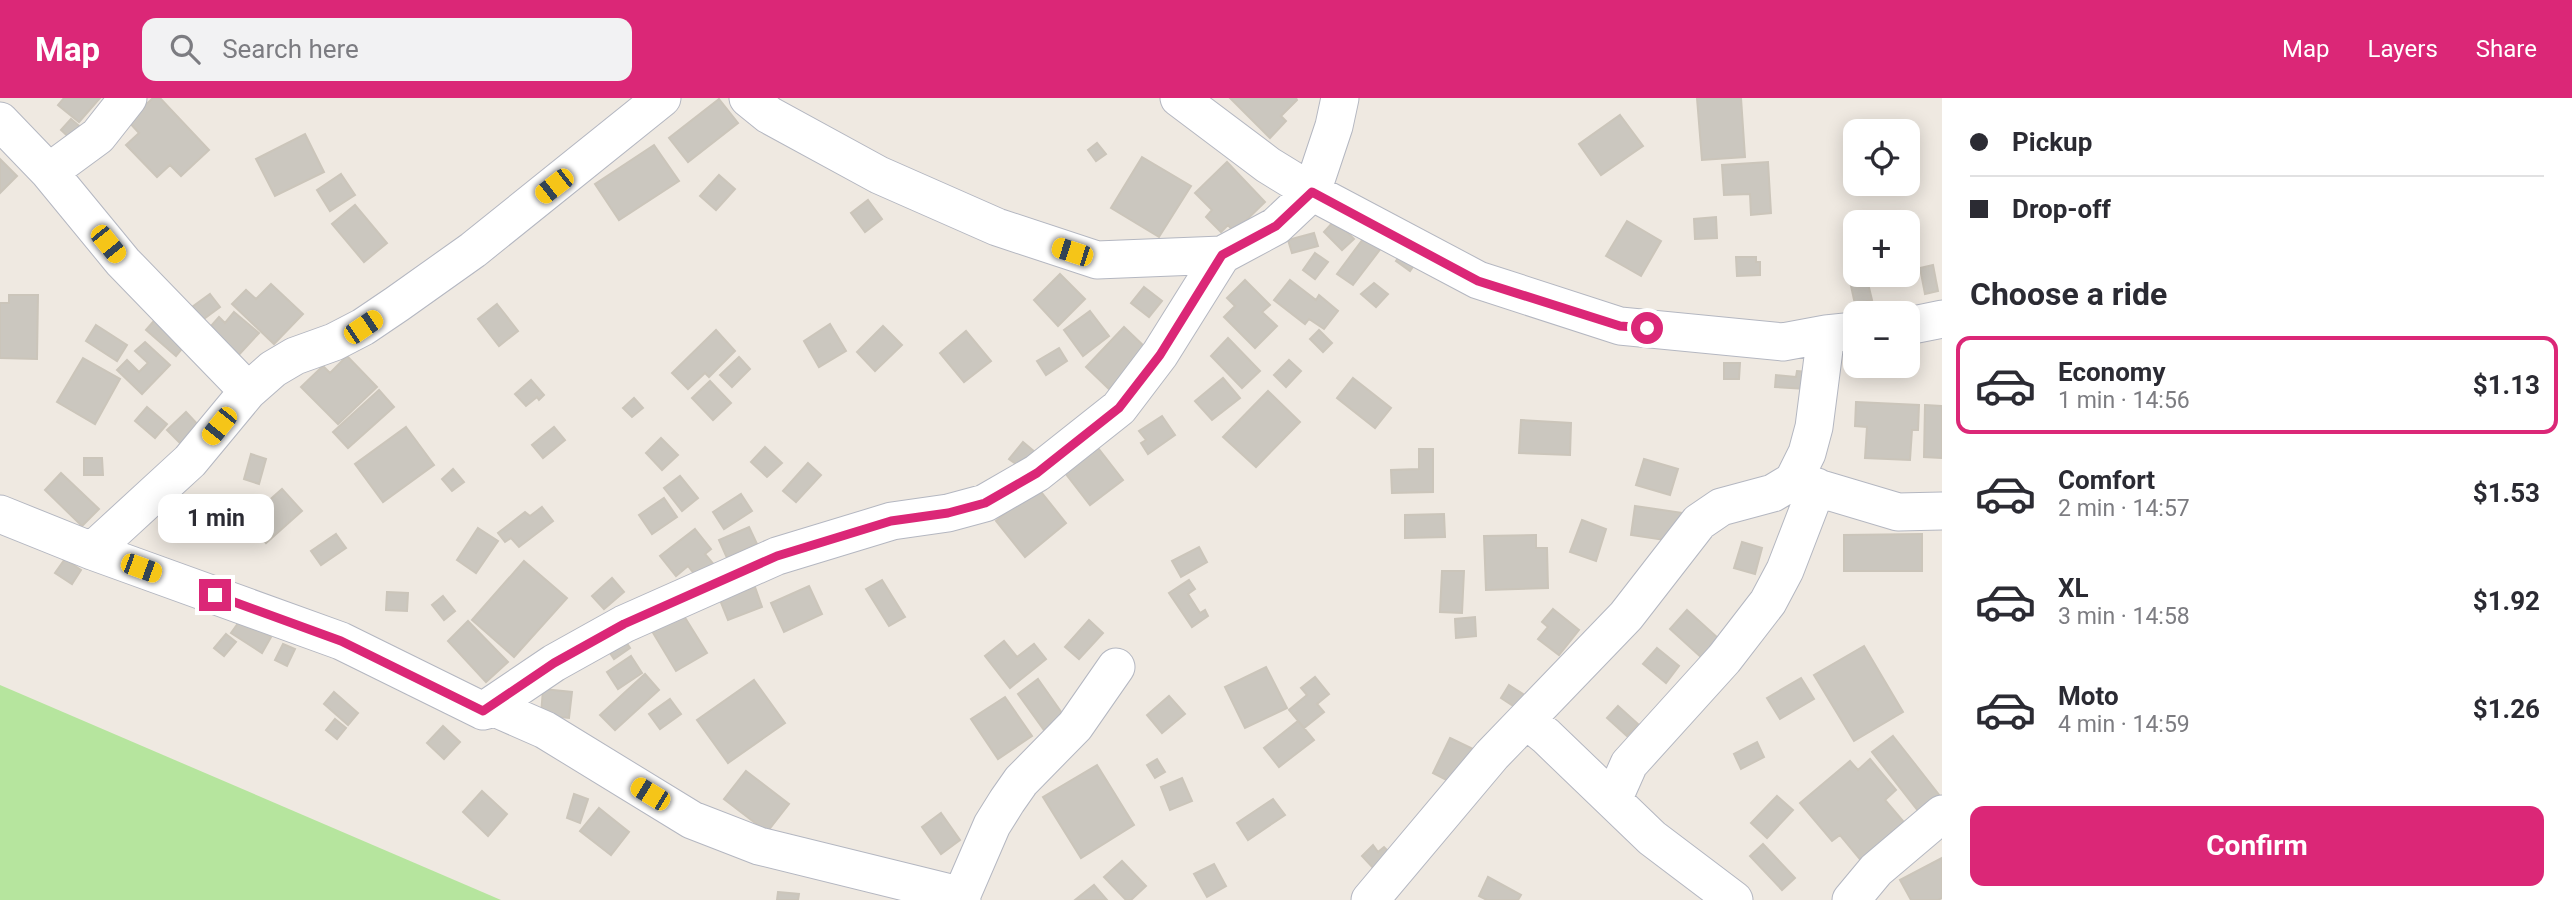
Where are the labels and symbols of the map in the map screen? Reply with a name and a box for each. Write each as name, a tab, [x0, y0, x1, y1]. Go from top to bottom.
car	[531, 165, 578, 207]
car	[87, 221, 130, 267]
car	[1049, 236, 1096, 268]
car	[340, 307, 387, 347]
route start	[1631, 312, 1663, 344]
car	[198, 403, 241, 449]
callout: 1 min	[157, 494, 273, 542]
car	[118, 551, 165, 585]
route end	[199, 579, 231, 611]
car	[627, 774, 674, 814]

